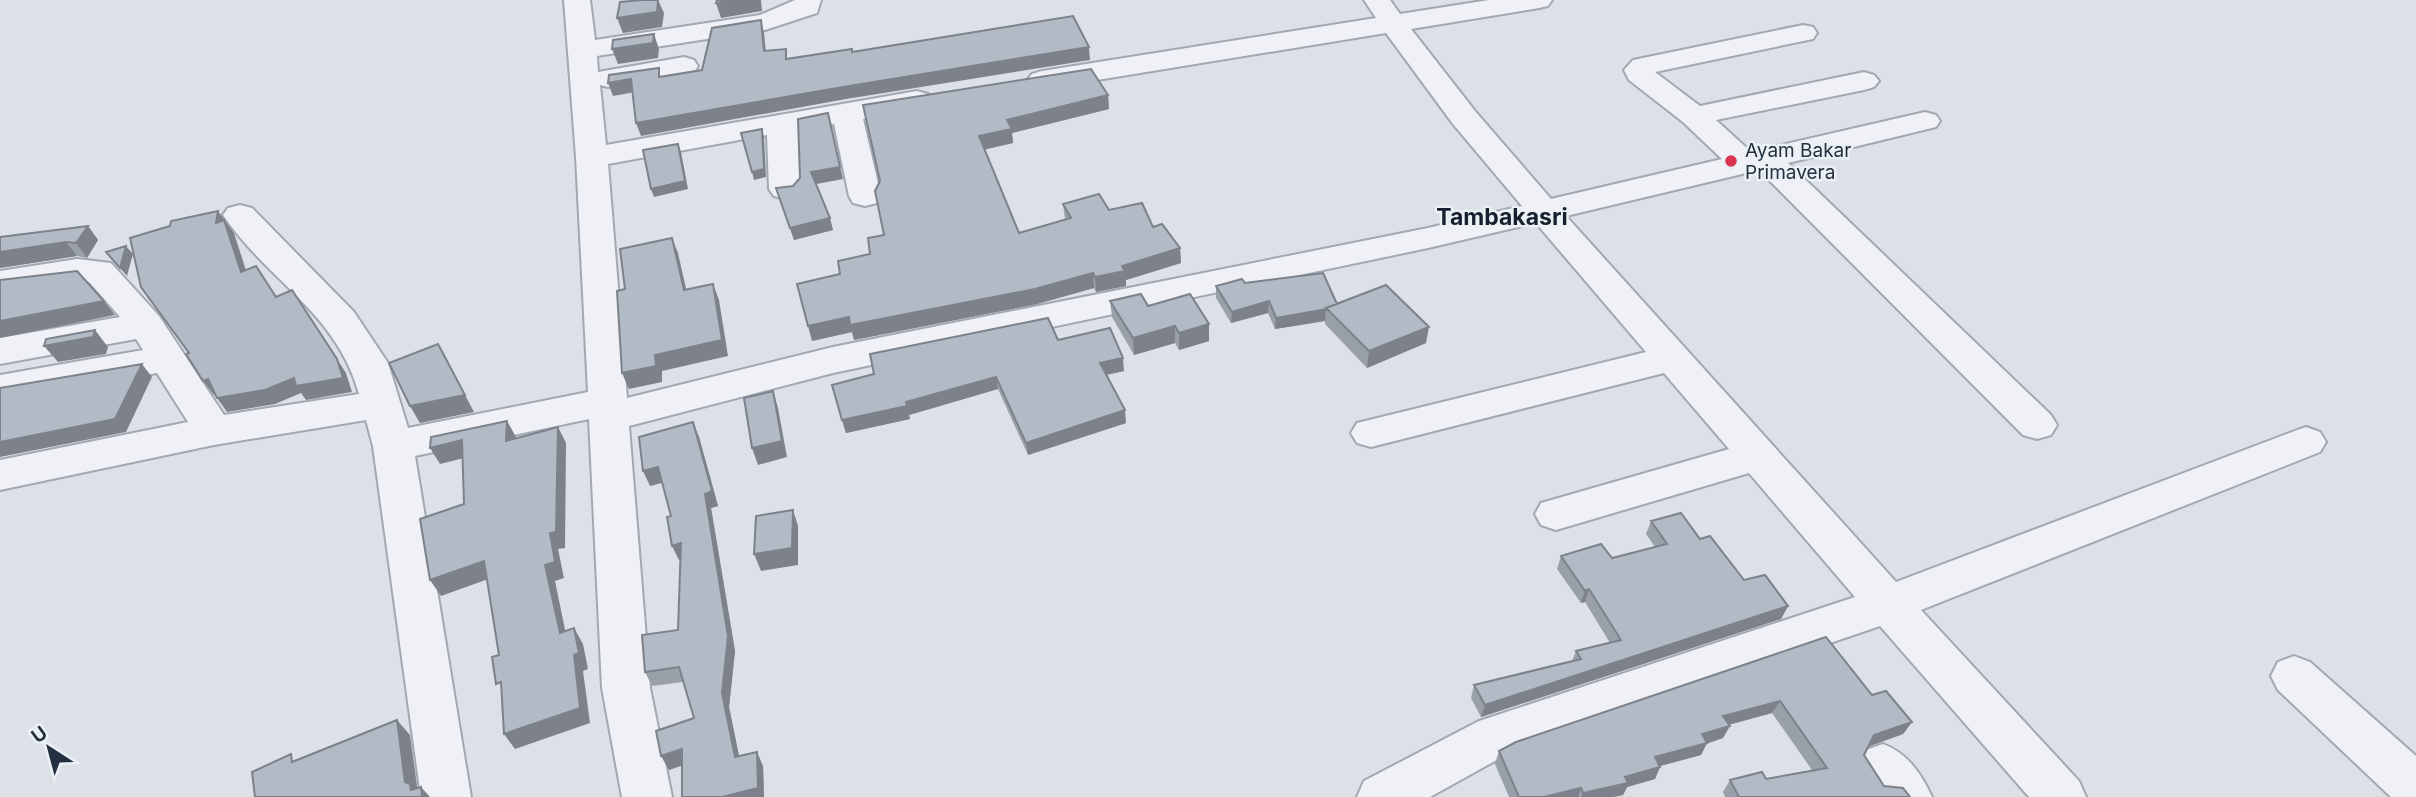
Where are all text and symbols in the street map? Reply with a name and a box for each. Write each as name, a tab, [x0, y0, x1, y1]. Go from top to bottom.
place label: Ayam Bakar Primavera	[1745, 139, 1851, 184]
marker: Ayam Bakar Primavera	[1723, 153, 1739, 169]
district label: Tambakasri	[1436, 203, 1568, 231]
north arrow	[14, 713, 84, 783]
text: U	[27, 721, 52, 748]

